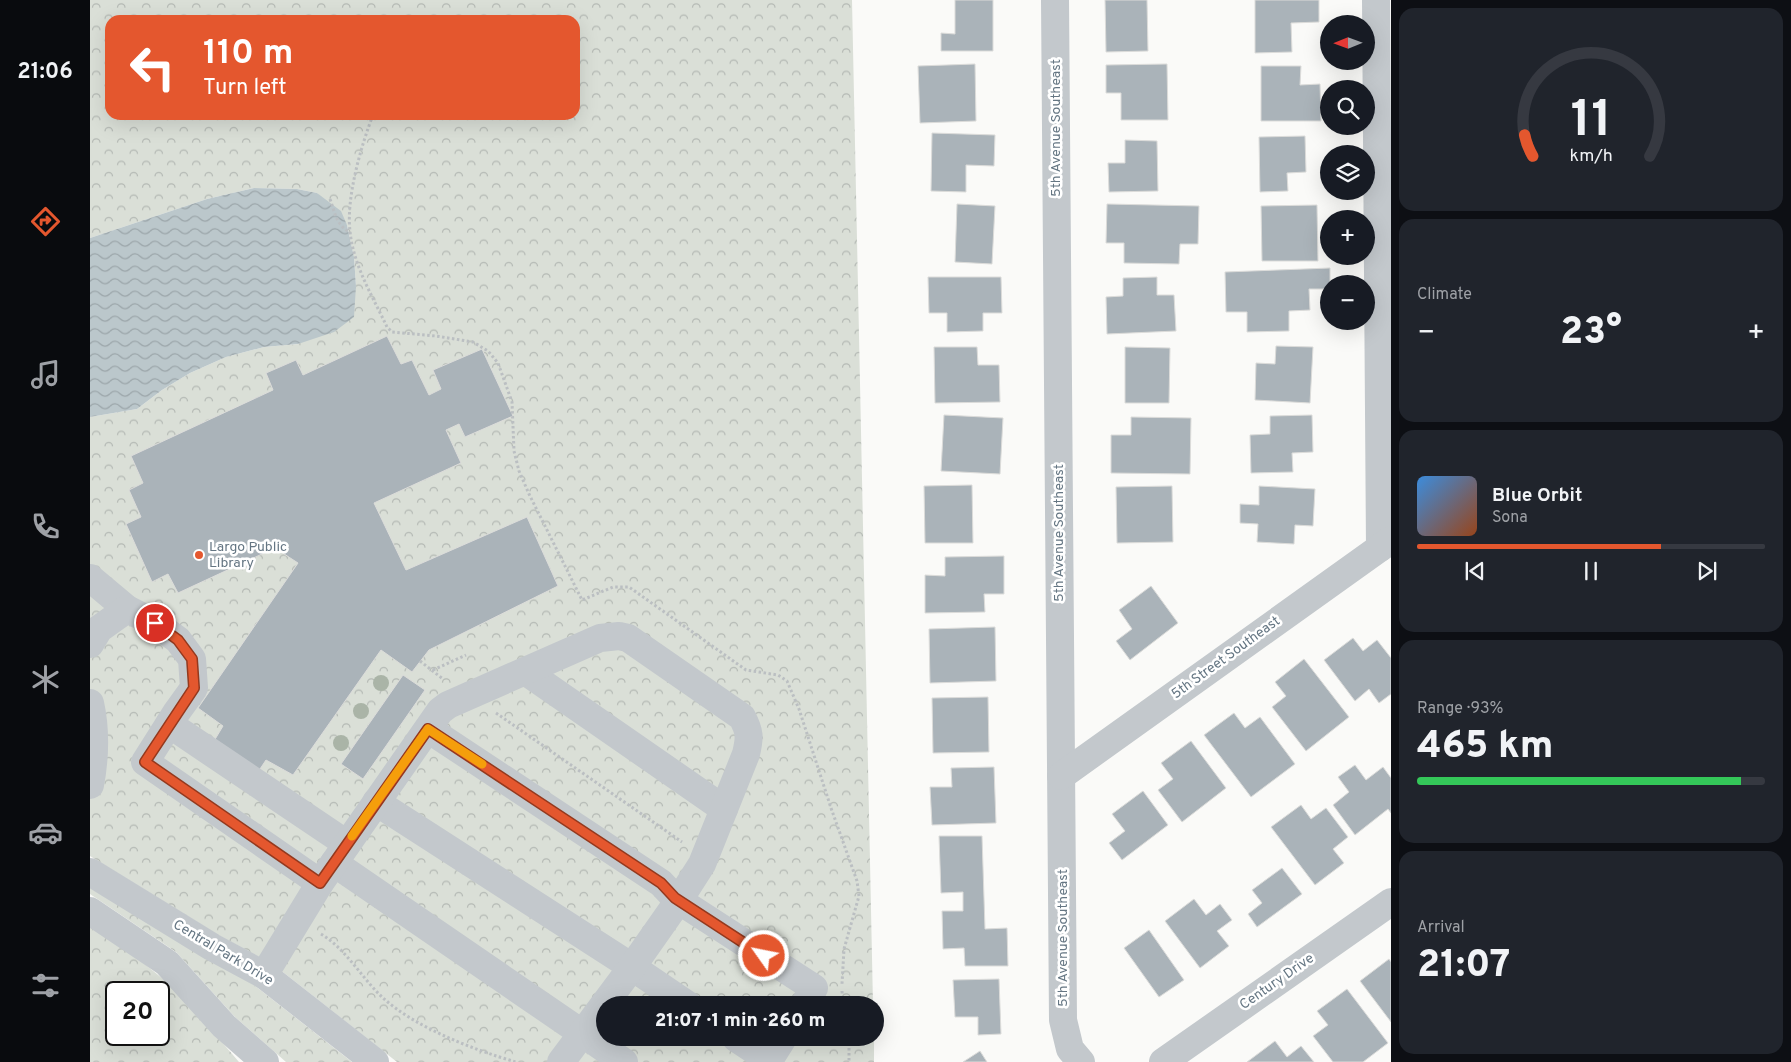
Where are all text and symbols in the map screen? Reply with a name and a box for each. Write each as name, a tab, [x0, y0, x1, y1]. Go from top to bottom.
north arrow	[1320, 15, 1375, 70]
map controls	[1320, 15, 1375, 330]
text: 110 m	[203, 32, 293, 76]
icon: left	[120, 35, 185, 100]
text: 21:06	[17, 59, 73, 86]
street label: 5th Avenue Southeast	[1048, 59, 1065, 197]
text: Turn left	[203, 75, 286, 102]
button: search	[1320, 80, 1375, 135]
text: 11	[1570, 89, 1612, 155]
button: layers	[1320, 145, 1375, 200]
text: km/h	[1569, 145, 1613, 168]
icon: directions	[28, 204, 63, 239]
button: +	[1320, 210, 1375, 265]
button: −	[1320, 275, 1375, 330]
text: Climate	[1417, 285, 1472, 305]
text: 23°	[1560, 309, 1622, 358]
text: −	[1417, 316, 1435, 352]
text: +	[1747, 316, 1765, 352]
icon: music	[28, 357, 63, 392]
street label: 5th Avenue Southeast	[1051, 464, 1068, 602]
text: Blue Orbit	[1492, 484, 1582, 508]
text: Sona	[1492, 508, 1528, 528]
icon: phone	[28, 509, 63, 544]
place label: Largo Public Library	[209, 539, 287, 572]
marker: Largo Public Library	[193, 549, 205, 561]
icon: previous	[1461, 557, 1489, 585]
icon: pause	[1577, 557, 1605, 585]
icon: next	[1693, 557, 1721, 585]
pin	[134, 602, 176, 644]
icon: arrive	[141, 609, 169, 637]
street label: 5th Street Southeast	[1168, 613, 1284, 703]
icon: climate	[28, 662, 63, 697]
text: Range · 93%	[1417, 699, 1504, 719]
text: 465 km	[1417, 723, 1553, 772]
icon: car	[28, 815, 63, 850]
street label: 5th Avenue Southeast	[1055, 869, 1072, 1007]
street label: Central Park Drive	[170, 916, 276, 990]
text: Arrival	[1417, 918, 1465, 938]
position arrow	[737, 929, 789, 981]
text: 21:07	[1417, 942, 1510, 991]
street label: Century Drive	[1237, 950, 1317, 1014]
icon: filters	[28, 968, 63, 1003]
speed limit sign: 20	[105, 981, 170, 1046]
text: 21:07 · 1 min · 260 m	[655, 1009, 825, 1033]

